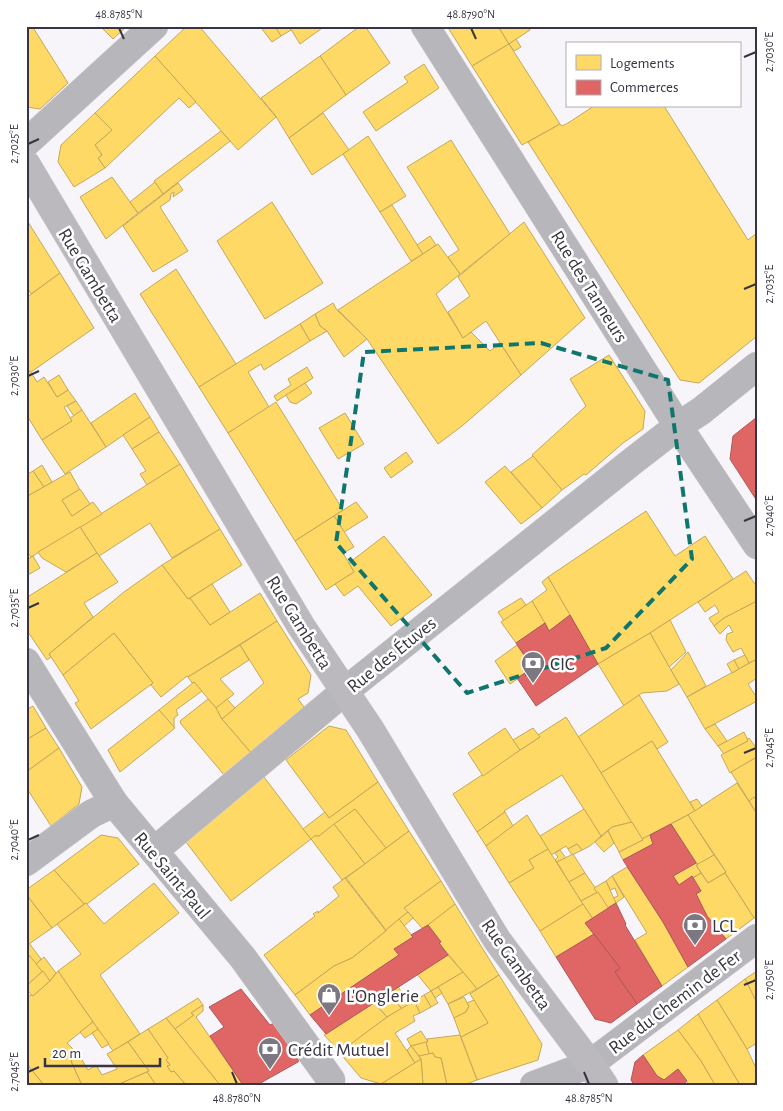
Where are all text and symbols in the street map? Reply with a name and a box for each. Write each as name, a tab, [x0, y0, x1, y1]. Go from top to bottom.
text: 48.8785°N	[95, 8, 143, 20]
text: 48.8790°N	[447, 8, 495, 20]
text: 2.7030°E	[763, 32, 775, 72]
legend	[566, 42, 740, 108]
text: Logements	[610, 56, 675, 71]
text: Commerces	[610, 80, 679, 95]
text: 2.7025°E	[8, 124, 20, 164]
street label: Rue Gambetta	[54, 225, 125, 326]
street label: Rue des Tanneurs	[547, 227, 631, 346]
text: 2.7035°E	[763, 264, 775, 303]
text: 2.7030°E	[8, 356, 20, 396]
text: 2.7040°E	[763, 495, 775, 536]
street label: Rue Gambetta	[263, 573, 335, 673]
text: 2.7035°E	[8, 588, 20, 627]
street label: Rue des Étuves	[343, 612, 440, 697]
bank icon: CIC	[520, 650, 546, 684]
place label: CIC	[550, 655, 575, 674]
text: 2.7045°E	[763, 728, 775, 768]
text: 2.7040°E	[8, 819, 20, 860]
street label: Rue Saint-Paul	[130, 829, 214, 923]
bank icon: LCL	[682, 912, 708, 946]
street label: Rue Gambetta	[478, 916, 554, 1014]
place label: LCL	[712, 917, 737, 936]
street label: Rue du Chemin de Fer	[605, 947, 744, 1058]
text: 2.7050°E	[763, 960, 775, 1000]
shop icon: L'Onglerie	[316, 982, 342, 1016]
place label: L'Onglerie	[346, 987, 419, 1006]
scale bar	[45, 1036, 160, 1068]
bank icon: Crédit Mutuel	[257, 1036, 283, 1070]
place label: Crédit Mutuel	[288, 1041, 390, 1060]
text: 20 m	[52, 1046, 81, 1061]
text: 2.7045°E	[8, 1052, 20, 1092]
text: 48.8780°N	[213, 1092, 261, 1104]
text: 48.8785°N	[565, 1092, 613, 1104]

